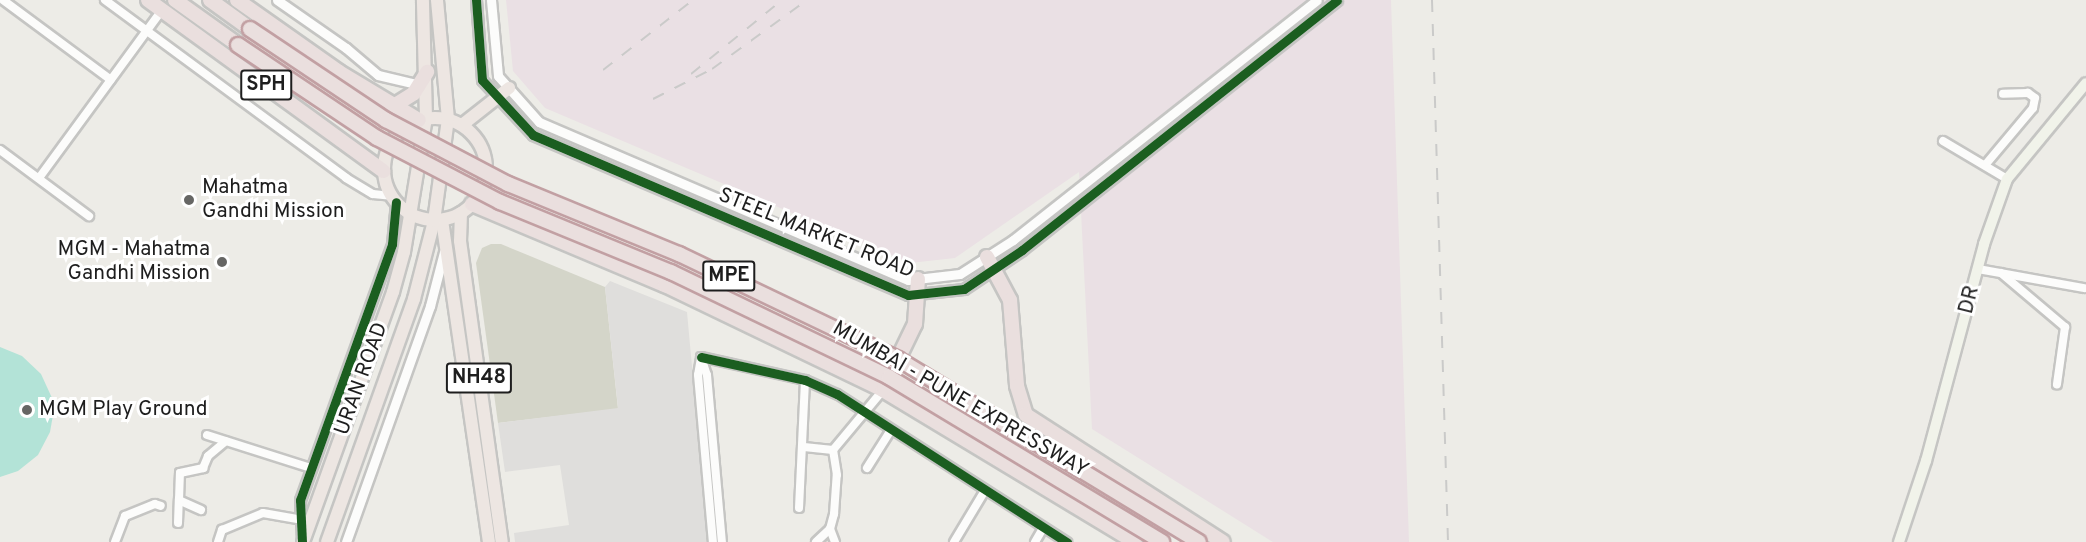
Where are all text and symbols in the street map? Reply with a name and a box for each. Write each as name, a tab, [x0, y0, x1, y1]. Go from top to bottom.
road number: SPH	[239, 68, 293, 102]
place label: Mahatma Gandhi Mission	[202, 175, 344, 225]
street label: STEEL MARKET ROAD	[714, 183, 918, 285]
marker: Mahatma Gandhi Mission	[180, 191, 198, 209]
place label: MGM - Mahatma Gandhi Mission	[58, 237, 210, 287]
marker: MGM - Mahatma Gandhi Mission	[215, 255, 229, 269]
road number: MPE	[702, 259, 756, 293]
street label: DR	[1954, 283, 1986, 317]
street label: MUMBAI - PUNE EXPRESSWAY	[828, 316, 1092, 484]
street label: URAN ROAD	[330, 319, 394, 439]
road number: NH48	[444, 361, 514, 395]
place label: MGM Play Ground	[39, 397, 208, 423]
marker: MGM Play Ground	[20, 403, 34, 417]

